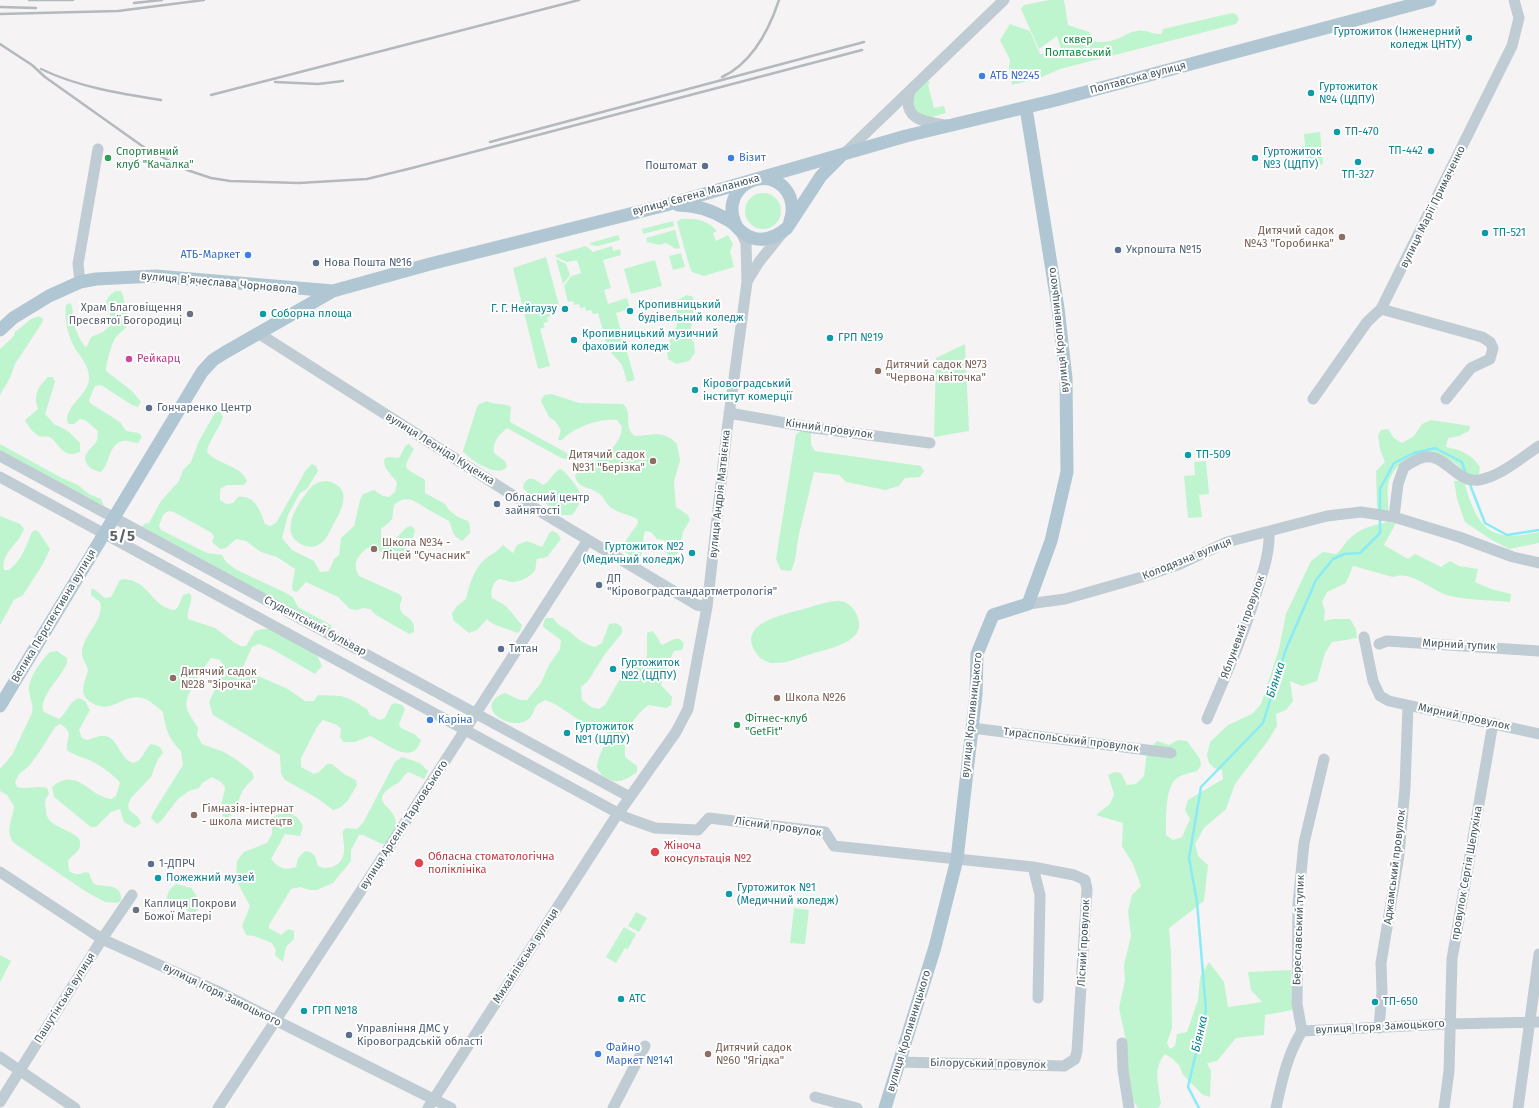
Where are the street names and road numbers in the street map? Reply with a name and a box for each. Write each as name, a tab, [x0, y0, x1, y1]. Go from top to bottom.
street label: Полтавська вулиця	[1089, 59, 1187, 97]
street label: вулиця Марії Примаченко	[1398, 144, 1468, 270]
street label: вулиця Євгена Маланюка	[631, 172, 761, 218]
street label: вулиця Кропивницького	[1046, 266, 1072, 394]
street label: вулиця Вʼячеслава Чорновола	[140, 270, 298, 296]
street label: вулиця Леоніда Куценка	[383, 410, 497, 488]
street label: Кінний провулок	[785, 416, 873, 442]
street label: вулиця Андрія Матвієнка	[707, 429, 733, 559]
street label: Колодязна вулиця	[1140, 535, 1234, 583]
street label: Велика Перспективна вулиця	[9, 547, 99, 685]
street label: Яблуневий провулок	[1218, 574, 1268, 680]
street label: Студентський бульвар	[261, 593, 369, 659]
street label: Мирний тупик	[1422, 636, 1496, 654]
street label: вулиця Кропивницького	[959, 651, 985, 779]
street label: Мирний провулок	[1417, 701, 1511, 733]
street label: Тираспольський провулок	[1002, 725, 1140, 755]
street label: вулиця Арсенія Тарковського	[357, 758, 451, 892]
street label: провулок Сергія Шелухіна	[1449, 805, 1485, 941]
street label: Аджамський провулок	[1381, 809, 1409, 925]
street label: Лісний провулок	[734, 814, 822, 840]
street label: Береславський тупик	[1290, 875, 1308, 985]
street label: Лісний провулок	[1075, 899, 1093, 987]
street label: Михайлівська вулиця	[490, 906, 562, 1006]
street label: Пашутінська вулиця	[32, 950, 98, 1046]
street label: вулиця Ігоря Замоцького	[161, 961, 283, 1029]
street label: вулиця Кропивницького	[884, 969, 934, 1093]
street label: вулиця Ігоря Замоцького	[1315, 1017, 1445, 1037]
street label: Білоруський провулок	[930, 1056, 1046, 1072]

